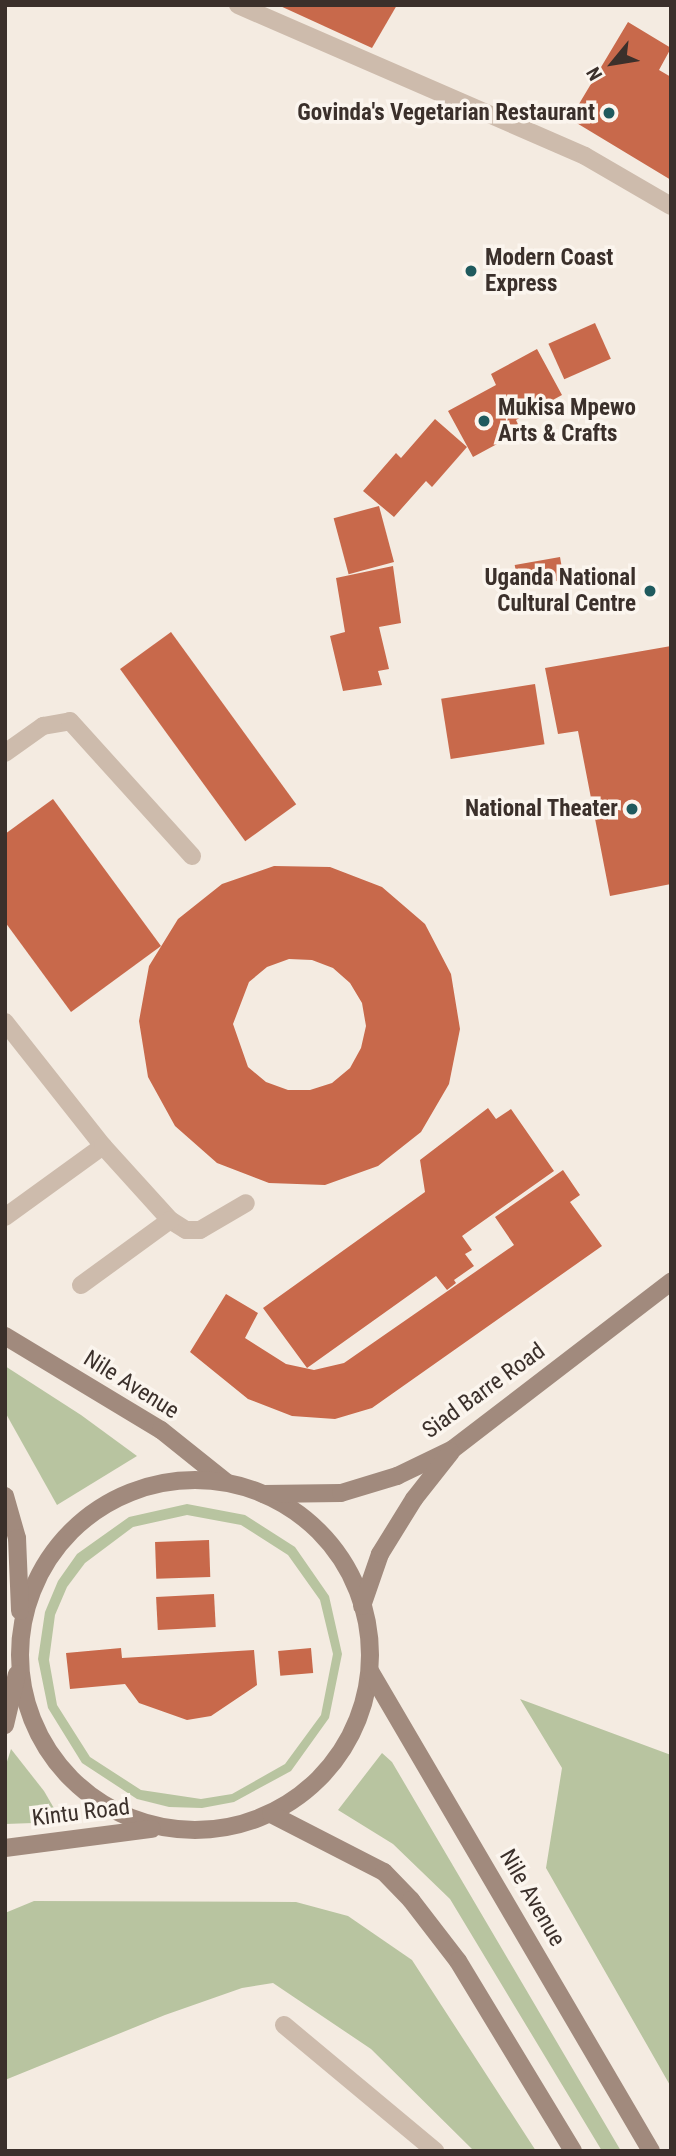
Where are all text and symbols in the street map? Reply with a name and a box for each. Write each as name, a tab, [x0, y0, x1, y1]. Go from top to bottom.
north arrow	[578, 28, 648, 98]
text: N	[582, 63, 607, 85]
place label: Govinda's Vegetarian Restaurant	[297, 99, 595, 127]
marker: Govinda's Vegetarian Restaurant	[601, 105, 617, 121]
place label: Modern Coast Express	[485, 244, 613, 298]
marker: Modern Coast Express	[463, 263, 479, 279]
place label: Mukisa Mpewo Arts & Crafts	[498, 394, 636, 448]
marker: Mukisa Mpewo Arts & Crafts	[476, 413, 492, 429]
place label: Uganda National Cultural Centre	[484, 564, 636, 618]
marker: Uganda National Cultural Centre	[642, 583, 658, 599]
place label: National Theater	[464, 795, 618, 823]
marker: National Theater	[624, 801, 640, 817]
street label: Siad Barre Road	[417, 1337, 551, 1445]
street label: Nile Avenue	[78, 1345, 184, 1425]
street label: Kintu Road	[31, 1793, 131, 1833]
street label: Nile Avenue	[493, 1845, 571, 1951]

